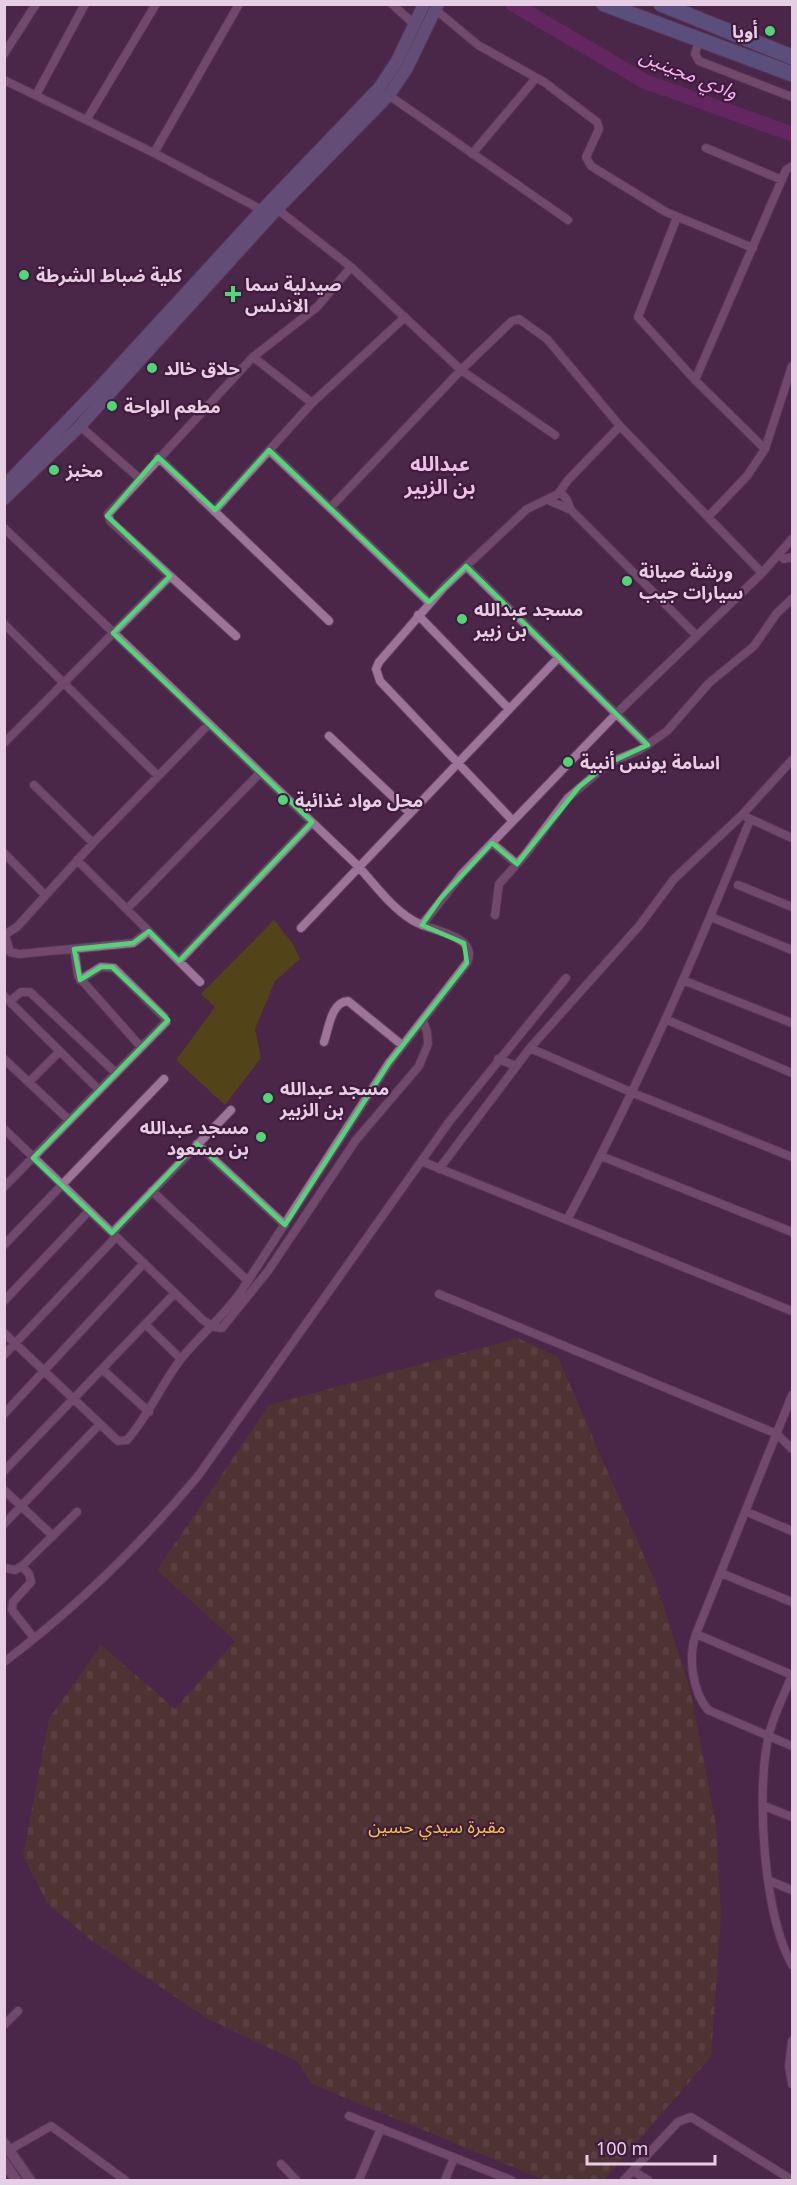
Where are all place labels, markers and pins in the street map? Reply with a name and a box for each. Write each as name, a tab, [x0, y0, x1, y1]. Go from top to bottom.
place label: أويا	[732, 19, 758, 43]
marker: أويا	[763, 24, 777, 38]
place label: كلية ضباط الشرطة	[36, 263, 183, 287]
marker: كلية ضباط الشرطة	[17, 268, 31, 282]
place label: صيدلية سما الاندلس	[245, 272, 342, 317]
marker: صيدلية سما الاندلس	[226, 287, 240, 301]
place label: حلاق خالد	[164, 356, 240, 380]
marker: حلاق خالد	[145, 361, 159, 375]
place label: مطعم الواحة	[124, 394, 221, 420]
marker: مطعم الواحة	[105, 399, 119, 413]
place label: مخبز	[65, 458, 103, 482]
marker: مخبز	[47, 463, 61, 477]
place label: ورشة صيانة سيارات جيب	[639, 559, 743, 604]
marker: ورشة صيانة سيارات جيب	[620, 574, 634, 588]
place label: مسجد عبدالله بن زبير	[473, 597, 583, 642]
marker: مسجد عبدالله بن زبير	[455, 612, 469, 626]
place label: اسامة يونس أنبية	[580, 750, 720, 774]
marker: اسامة يونس أنبية	[561, 755, 575, 769]
place label: محل مواد غذائية	[295, 788, 423, 812]
marker: محل مواد غذائية	[276, 793, 290, 807]
place label: مسجد عبدالله بن الزبير	[279, 1076, 389, 1121]
marker: مسجد عبدالله بن الزبير	[261, 1091, 275, 1105]
place label: مسجد عبدالله بن مسعود	[140, 1115, 249, 1160]
marker: مسجد عبدالله بن مسعود	[254, 1130, 268, 1144]

